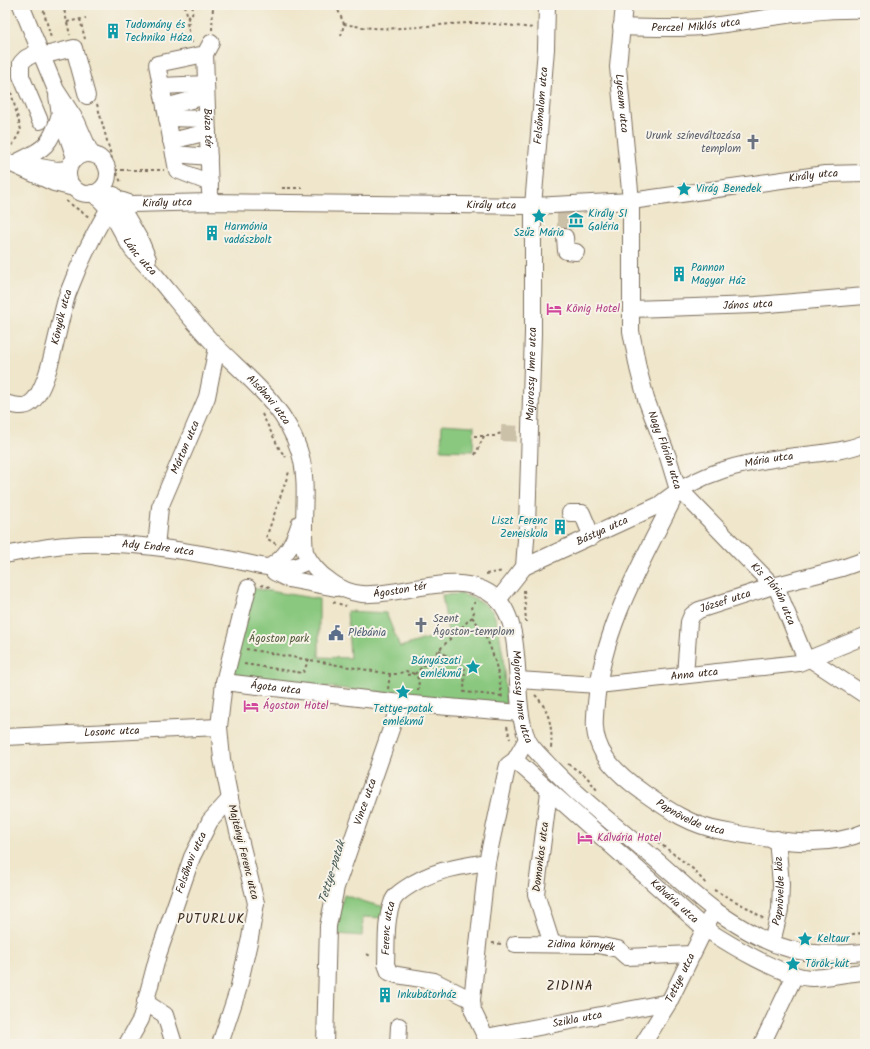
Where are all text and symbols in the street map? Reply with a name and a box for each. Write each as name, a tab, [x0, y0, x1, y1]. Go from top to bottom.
street label: Perczel Miklós utca	[651, 13, 742, 37]
place label: Tudomány és Technika Háza	[125, 16, 192, 47]
building icon: Tudomány és Technika Háza	[104, 22, 122, 40]
street label: Felsőmalom utca	[529, 66, 553, 145]
street label: Lyceum utca	[610, 73, 633, 134]
street label: Búza tér	[198, 108, 217, 149]
place label: Urunk színeváltozása templom	[645, 127, 741, 158]
church icon: Urunk színeváltozása templom	[744, 133, 762, 151]
street label: Király utca	[787, 165, 838, 188]
place icon: Virág Benedek	[675, 180, 693, 198]
place label: Virág Benedek	[696, 180, 762, 198]
street label: Király utca	[142, 193, 192, 213]
street label: Király utca	[466, 196, 516, 215]
place label: Király 51 Galéria	[588, 205, 628, 236]
place icon: Szűz Mária	[530, 207, 548, 225]
museum icon: Király 51 Galéria	[567, 211, 585, 229]
place label: Harmónia vadászbolt	[224, 218, 272, 249]
building icon: Harmónia vadászbolt	[203, 224, 221, 242]
place label: Szűz Mária	[514, 224, 564, 242]
street label: Lánc utca	[118, 234, 161, 280]
place label: Pannon Magyar Ház	[691, 259, 746, 290]
building icon: Pannon Magyar Ház	[670, 265, 688, 283]
street label: Könyök utca	[46, 287, 78, 347]
street label: János utca	[723, 295, 774, 315]
hotel icon: König Hotel	[545, 300, 563, 318]
place label: König Hotel	[566, 300, 620, 318]
street label: Majorossy Imre utca	[521, 327, 542, 422]
street label: Alsóhavi utca	[242, 370, 295, 429]
street label: Nagy Flórián utca	[642, 408, 686, 492]
street label: Márton utca	[166, 418, 205, 477]
street label: Mária utca	[743, 447, 794, 473]
street label: Bástya utca	[573, 511, 631, 551]
place label: Liszt Ferenc Zeneiskola	[491, 512, 548, 543]
building icon: Liszt Ferenc Zeneiskola	[551, 518, 569, 536]
street label: Ady Endre utca	[121, 535, 195, 562]
street label: Kis Flórián utca	[746, 558, 800, 628]
street label: Ágoston tér	[373, 577, 429, 603]
street label: József utca	[697, 585, 753, 618]
place label: Szent Ágoston-templom	[433, 610, 515, 641]
church icon: Szent Ágoston-templom	[412, 616, 430, 634]
public building icon: Plébánia	[327, 624, 345, 642]
place label: Plébánia	[348, 624, 386, 642]
park label: Ágoston park	[249, 630, 310, 648]
street label: Majorossy Imre utca	[507, 649, 537, 747]
place label: Bányászati emlékmű	[411, 652, 462, 683]
place icon: Bányászati emlékmű	[464, 658, 482, 676]
street label: Anna utca	[670, 663, 719, 686]
street label: Ágota utca	[250, 676, 302, 700]
place icon: Tettye-patak emlékmű	[394, 683, 412, 701]
hotel icon: Ágoston Hotel	[242, 697, 260, 715]
place label: Ágoston Hotel	[263, 697, 329, 715]
place label: Tettye-patak emlékmű	[373, 700, 434, 731]
street label: Losonc utca	[84, 722, 140, 742]
street label: Vince utca	[349, 776, 382, 828]
street label: Papnövelde utca	[652, 795, 726, 840]
street label: Majtényi Ferenc utca	[222, 802, 264, 902]
street label: Domonkos utca	[528, 821, 554, 893]
street label: Felsőhavi utca	[171, 829, 212, 896]
hotel icon: Kálvária Hotel	[576, 829, 594, 847]
place label: Kálvária Hotel	[597, 829, 662, 847]
water label: Tettye-patak	[313, 836, 351, 906]
street label: Papnövelde köz	[767, 855, 790, 927]
street label: Kálvária utca	[646, 875, 703, 928]
street label: Ferenc utca	[377, 899, 401, 955]
district label: PUTURLUK	[177, 909, 245, 930]
place icon: Keltaur	[796, 930, 814, 948]
place label: Keltaur	[817, 930, 851, 948]
street label: Zidina környék	[547, 935, 617, 957]
street label: Tettye utca	[661, 950, 701, 1006]
place icon: Török-kút	[784, 955, 802, 973]
place label: Török-kút	[805, 955, 850, 973]
district label: ZIDINA	[546, 976, 594, 997]
building icon: Inkubátorház	[376, 986, 394, 1004]
place label: Inkubátorház	[397, 986, 457, 1004]
street label: Szikla utca	[551, 1006, 604, 1033]

